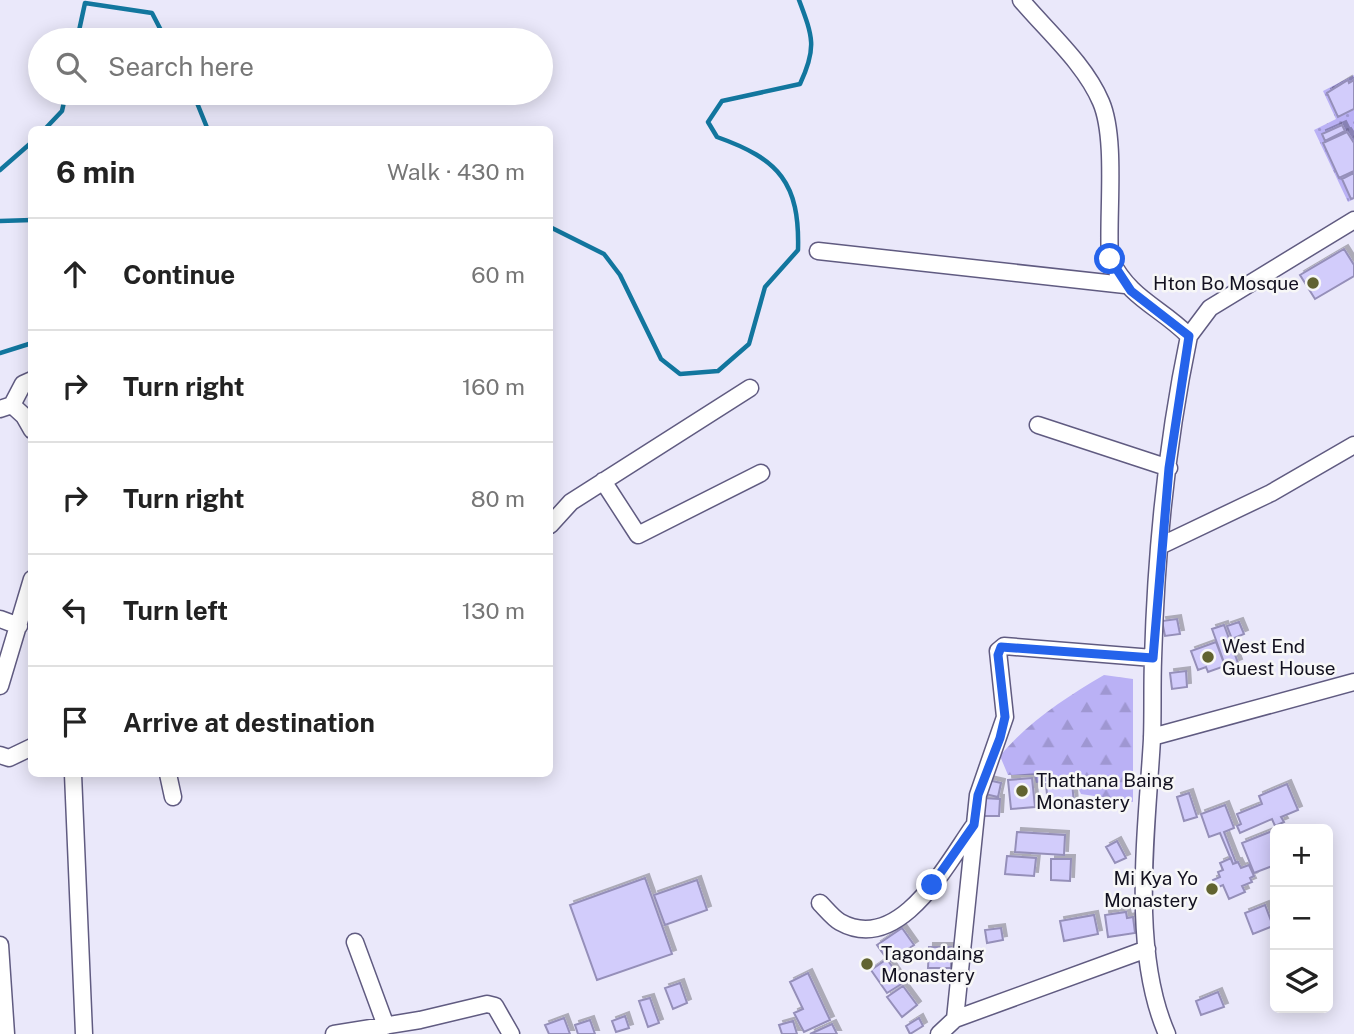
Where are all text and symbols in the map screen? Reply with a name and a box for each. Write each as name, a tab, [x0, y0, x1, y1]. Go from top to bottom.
search box	[28, 28, 553, 105]
icon: search	[52, 48, 90, 86]
text: Search here	[108, 51, 254, 82]
text: 6 min	[56, 154, 135, 190]
text: Walk · 430 m	[387, 158, 525, 185]
route start	[1094, 243, 1125, 274]
icon: ahead	[56, 255, 94, 293]
text: Continue	[123, 259, 235, 290]
text: 60 m	[471, 261, 525, 288]
place label: Hton Bo Mosque	[1153, 272, 1299, 294]
marker: Hton Bo Mosque	[1305, 275, 1321, 291]
icon: right	[56, 367, 94, 405]
text: Turn right	[123, 371, 245, 402]
text: 160 m	[462, 373, 525, 400]
icon: right	[56, 479, 94, 517]
text: Turn right	[123, 483, 245, 514]
text: 80 m	[471, 485, 525, 512]
icon: left	[56, 591, 94, 629]
text: Turn left	[123, 595, 228, 626]
text: 130 m	[462, 597, 525, 624]
place label: West End Guest House	[1222, 635, 1336, 679]
marker: West End Guest House	[1200, 649, 1216, 665]
icon: arrive	[56, 703, 94, 741]
text: Arrive at destination	[123, 707, 375, 738]
place label: Thathana Baing Monastery	[1036, 769, 1174, 813]
marker: Thathana Baing Monastery	[1014, 783, 1030, 799]
map controls	[1270, 824, 1333, 1013]
button: +	[1270, 824, 1333, 887]
place label: Mi Kya Yo Monastery	[1104, 867, 1198, 911]
route end	[916, 869, 947, 900]
marker: Mi Kya Yo Monastery	[1204, 881, 1220, 897]
button: −	[1270, 887, 1333, 950]
place label: Tagondaing Monastery	[881, 942, 985, 986]
button: layers	[1270, 950, 1333, 1013]
marker: Tagondaing Monastery	[859, 956, 875, 972]

